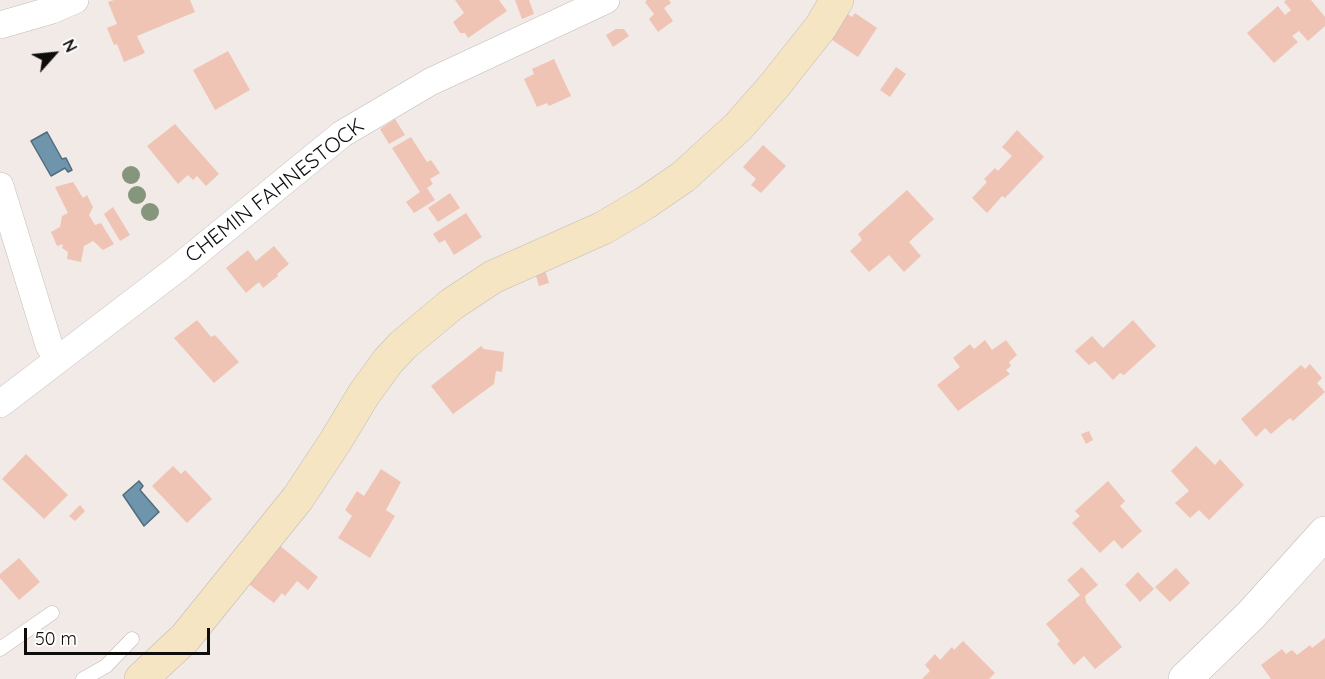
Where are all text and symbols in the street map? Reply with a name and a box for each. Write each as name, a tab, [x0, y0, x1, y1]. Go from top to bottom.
north arrow	[24, 24, 84, 84]
text: N	[58, 36, 82, 56]
street label: CHEMIN FAHNESTOCK	[181, 113, 369, 269]
scale bar	[27, 616, 213, 654]
text: 50 m	[35, 627, 77, 650]

